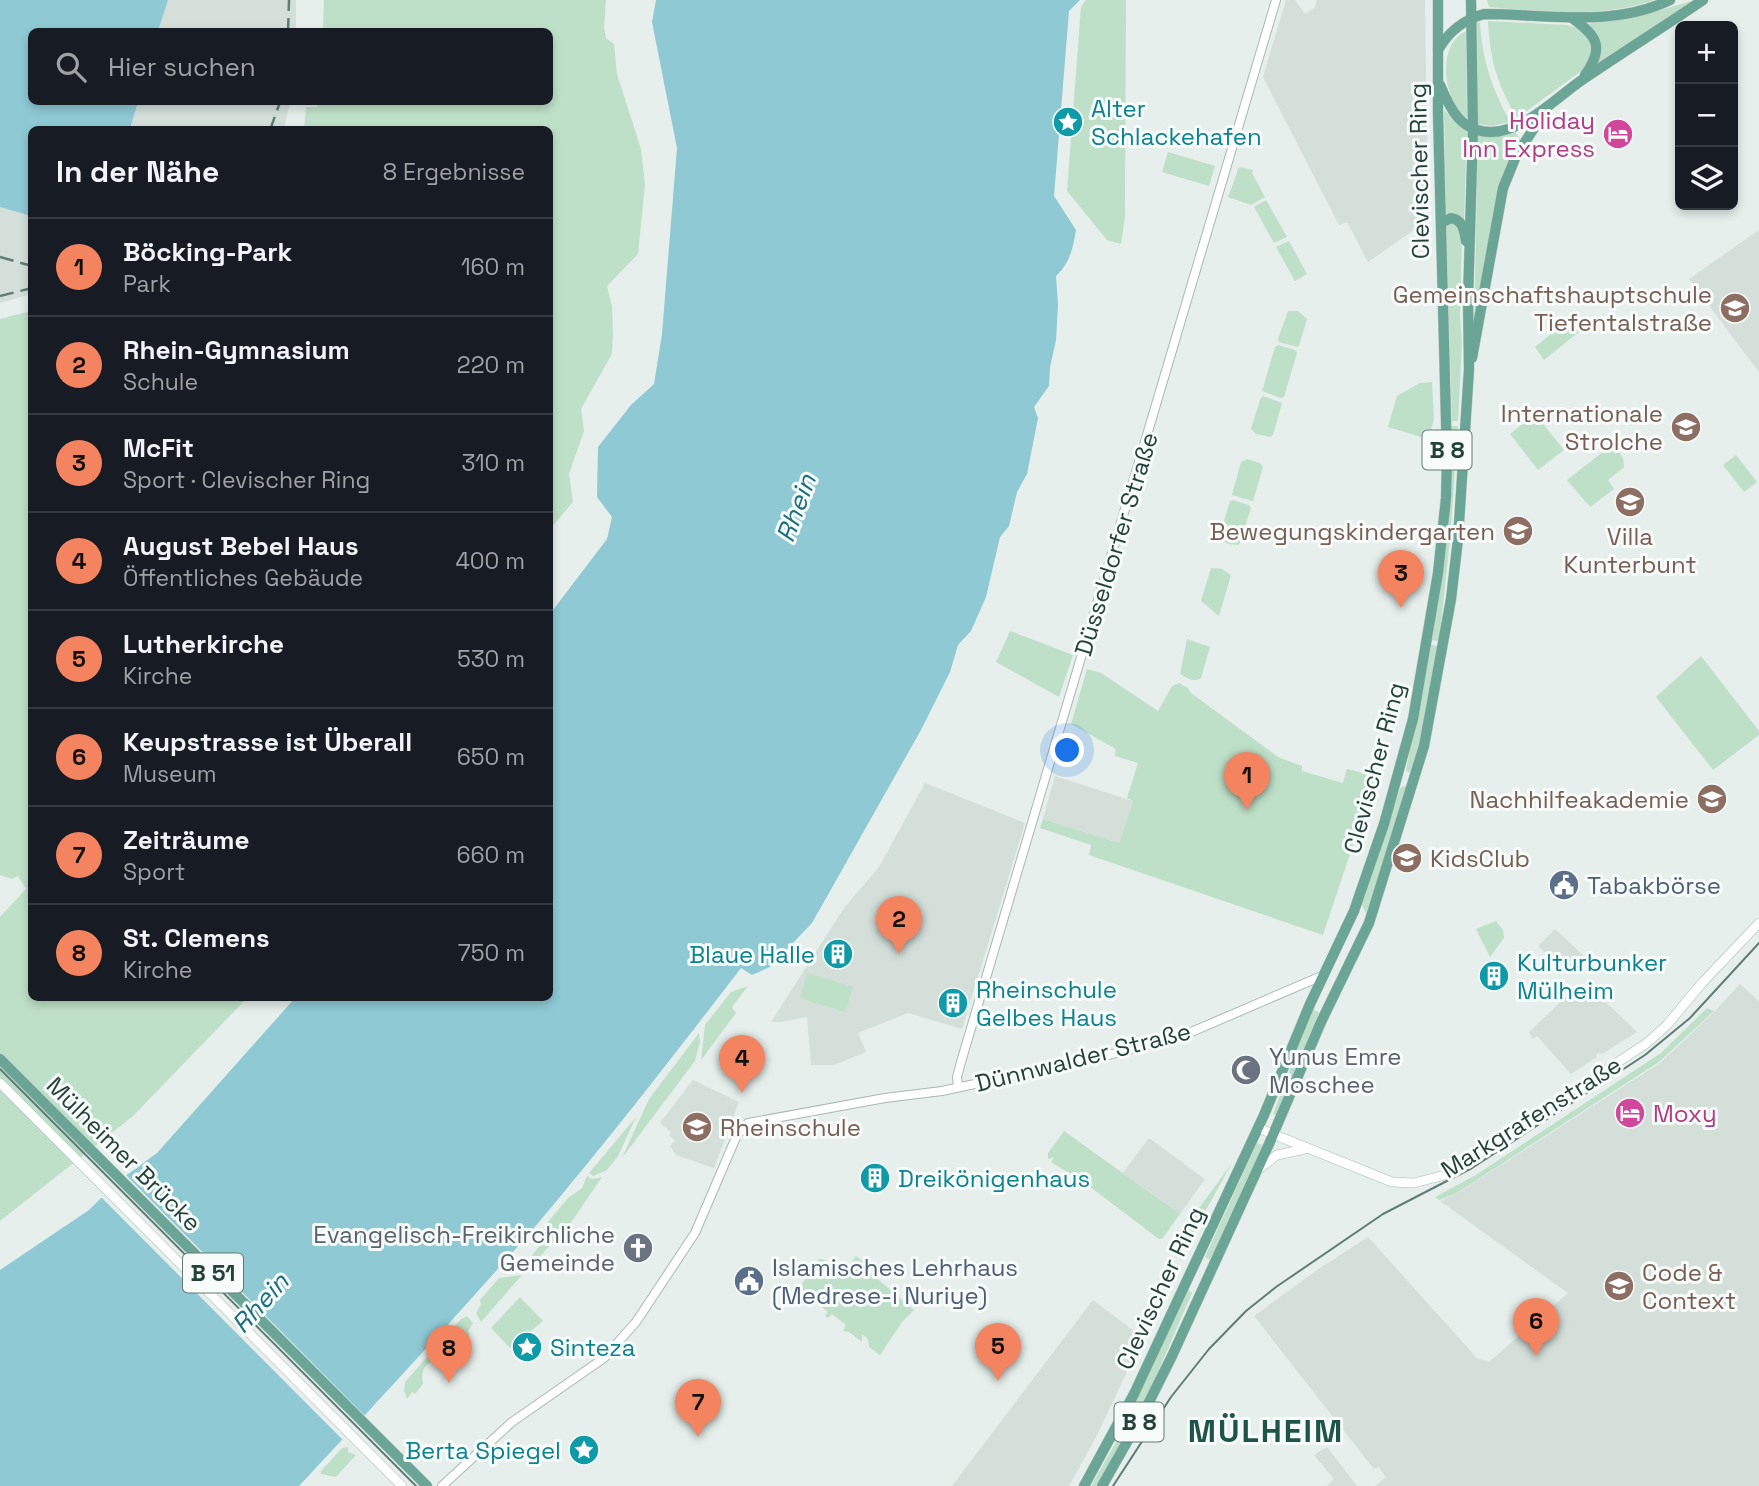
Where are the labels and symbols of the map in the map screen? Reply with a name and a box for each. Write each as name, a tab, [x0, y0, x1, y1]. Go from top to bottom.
street label: Clevischer Ring	[1402, 83, 1436, 259]
place label: Alter Schlackehafen	[1091, 93, 1262, 152]
place icon: Alter Schlackehafen	[1051, 105, 1085, 139]
place label: Holiday Inn Express	[1462, 105, 1595, 164]
hotel icon: Holiday Inn Express	[1601, 117, 1635, 151]
place label: Gemeinschaftshauptschule Tiefentalstraße	[1393, 279, 1712, 338]
school or university icon: Gemeinschaftshauptschule Tiefentalstraße	[1718, 291, 1752, 325]
place label: Internationale Strolche	[1501, 398, 1663, 457]
school or university icon: Internationale Strolche	[1669, 410, 1703, 444]
street label: Düsseldorfer Straße	[1067, 428, 1165, 660]
road number: B 8	[1422, 431, 1472, 470]
water label: Rhein	[768, 468, 824, 547]
school or university icon: Villa Kunterbunt	[1613, 485, 1647, 519]
school or university icon: Bewegungskindergarten	[1501, 514, 1535, 548]
place label: Bewegungskindergarten	[1210, 516, 1495, 547]
place label: Villa Kunterbunt	[1564, 521, 1696, 580]
pin: 3	[1378, 550, 1424, 608]
street label: Clevischer Ring	[1336, 679, 1412, 857]
your location	[1050, 733, 1084, 767]
pin: 1	[1224, 752, 1270, 810]
school or university icon: Nachhilfeakademie	[1695, 782, 1729, 816]
place label: Nachhilfeakademie	[1470, 784, 1689, 815]
school or university icon: KidsClub	[1390, 841, 1424, 875]
place label: KidsClub	[1430, 843, 1530, 874]
public building icon: Tabakbörse	[1547, 868, 1581, 902]
place label: Tabakbörse	[1587, 870, 1721, 901]
pin: 2	[876, 896, 922, 954]
building icon: Blaue Halle	[821, 937, 855, 971]
place label: Blaue Halle	[689, 939, 815, 970]
place label: Kulturbunker Mülheim	[1517, 947, 1667, 1006]
building icon: Kulturbunker Mülheim	[1477, 959, 1511, 993]
place label: Rheinschule Gelbes Haus	[976, 974, 1117, 1033]
building icon: Rheinschule Gelbes Haus	[936, 986, 970, 1020]
street label: Dünnwalder Straße	[972, 1015, 1194, 1099]
pin: 4	[719, 1035, 765, 1093]
place label: Yunus Emre Moschee	[1269, 1041, 1402, 1100]
street label: Markgrafenstraße	[1435, 1049, 1627, 1185]
mosque icon: Yunus Emre Moschee	[1229, 1053, 1263, 1087]
street label: Mülheimer Brücke	[40, 1070, 208, 1238]
hotel icon: Moxy	[1613, 1096, 1647, 1130]
place label: Moxy	[1653, 1098, 1717, 1129]
school or university icon: Rheinschule	[680, 1110, 714, 1144]
place label: Rheinschule	[720, 1112, 861, 1143]
building icon: Dreikönigenhaus	[858, 1161, 892, 1195]
place label: Dreikönigenhaus	[898, 1163, 1090, 1194]
street label: Clevischer Ring	[1109, 1202, 1211, 1374]
place label: Evangelisch-Freikirchliche Gemeinde	[313, 1219, 615, 1278]
church icon: Evangelisch-Freikirchliche Gemeinde	[621, 1231, 655, 1265]
place label: Islamisches Lehrhaus (Medrese-i Nuriye)	[772, 1252, 1018, 1311]
road number: B 51	[183, 1254, 243, 1292]
place label: Code & Context	[1642, 1257, 1736, 1316]
public building icon: Islamisches Lehrhaus (Medrese-i Nuriye)	[732, 1264, 766, 1298]
water label: Rhein	[224, 1265, 297, 1340]
school or university icon: Code & Context	[1602, 1269, 1636, 1303]
pin: 6	[1513, 1298, 1559, 1356]
pin: 5	[975, 1323, 1021, 1381]
pin: 8	[426, 1325, 472, 1383]
place icon: Sinteza	[510, 1330, 544, 1364]
place label: Sinteza	[550, 1332, 636, 1363]
pin: 7	[675, 1379, 721, 1437]
road number: B 8	[1114, 1402, 1164, 1442]
district label: MÜLHEIM	[1188, 1411, 1344, 1451]
place icon: Berta Spiegel	[567, 1433, 601, 1467]
place label: Berta Spiegel	[405, 1435, 561, 1466]

